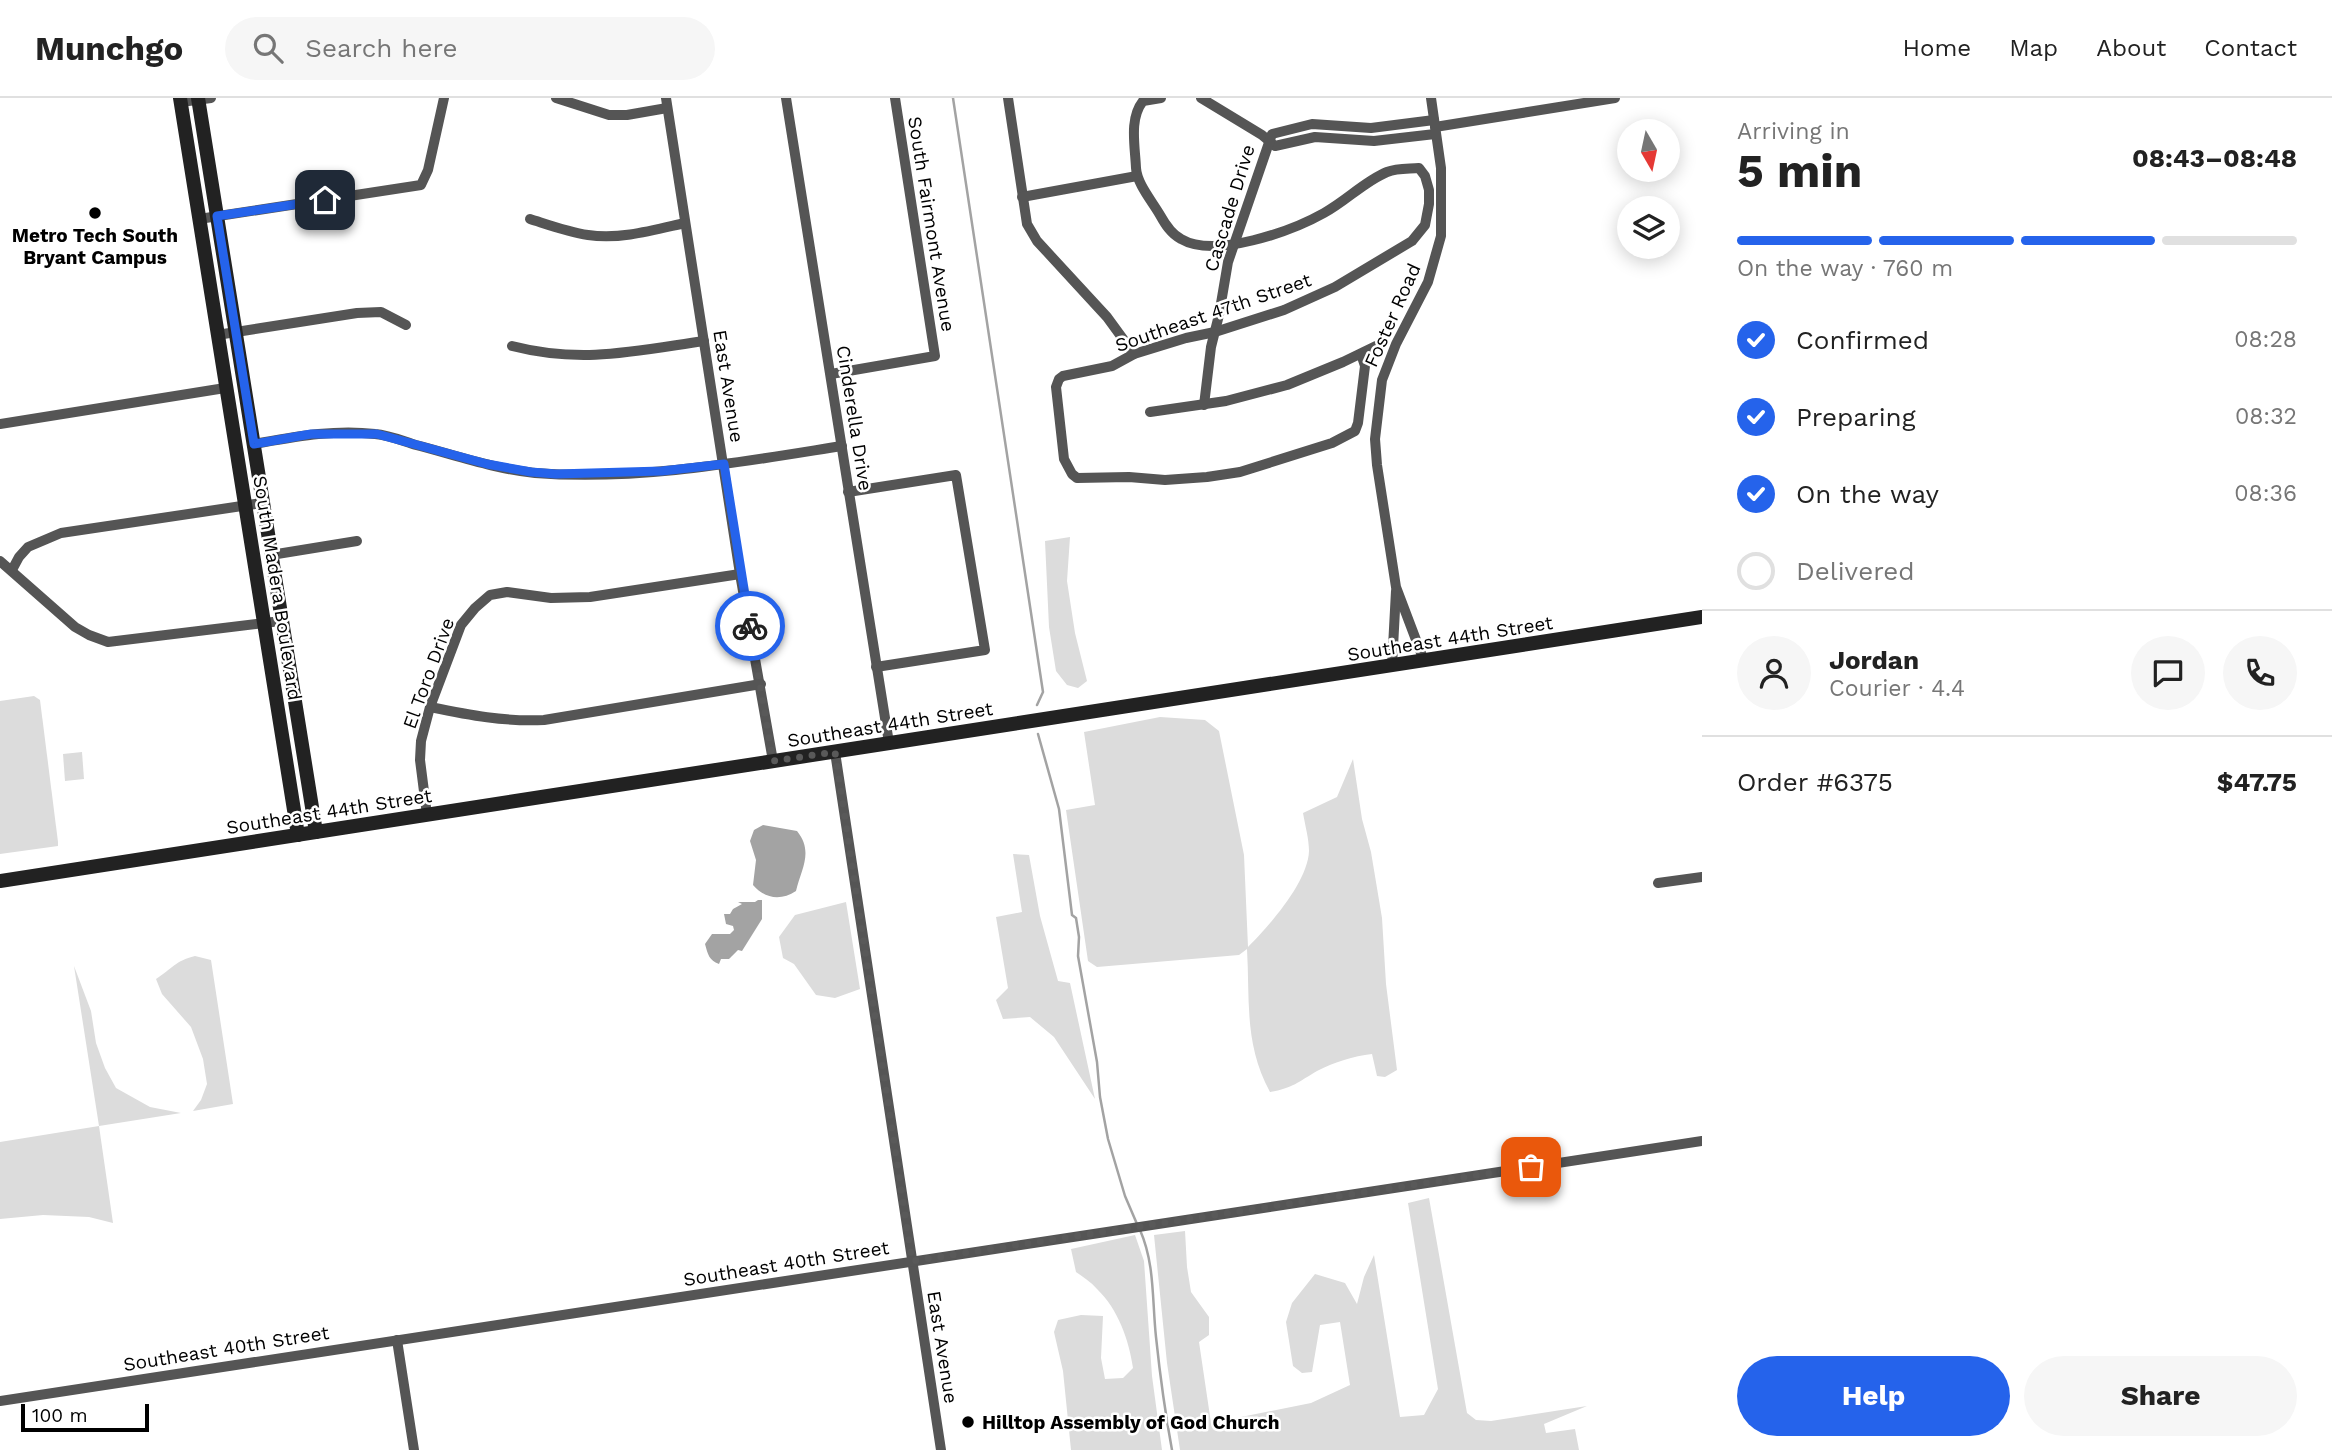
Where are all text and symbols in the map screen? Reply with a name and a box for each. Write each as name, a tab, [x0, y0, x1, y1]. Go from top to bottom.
search box	[225, 17, 715, 80]
text: Munchgo	[35, 29, 183, 68]
icon: search	[249, 29, 287, 67]
text: Search here	[305, 33, 458, 63]
text: Home	[1903, 34, 1971, 62]
text: Map	[2009, 34, 2058, 62]
text: About	[2096, 34, 2166, 62]
text: Contact	[2204, 34, 2297, 62]
street label: South Fairmont Avenue	[903, 115, 960, 333]
text: Arriving in	[1737, 118, 1850, 145]
north arrow	[1617, 119, 1680, 182]
map controls	[1617, 119, 1680, 259]
street label: Cascade Drive	[1199, 142, 1260, 275]
text: 08:43–08:48	[2132, 143, 2297, 173]
text: 5 min	[1737, 144, 1862, 198]
pin	[295, 170, 355, 230]
icon: home	[306, 181, 344, 219]
button: layers	[1617, 196, 1680, 259]
marker: Metro Tech South Bryant Campus	[87, 205, 103, 221]
place label: Metro Tech South Bryant Campus	[12, 224, 178, 269]
text: On the way · 760 m	[1737, 255, 1953, 282]
street label: Foster Road	[1359, 260, 1426, 371]
street label: Southeast 47th Street	[1112, 268, 1314, 357]
icon: check	[1737, 321, 1775, 359]
text: Confirmed	[1796, 325, 1929, 355]
text: 08:28	[2234, 326, 2297, 353]
street label: East Avenue	[708, 328, 749, 444]
street label: Cinderella Drive	[832, 344, 877, 492]
icon: check	[1737, 398, 1775, 436]
text: Preparing	[1796, 402, 1916, 432]
text: 08:32	[2235, 403, 2297, 430]
street label: South Madera Boulevard	[248, 474, 307, 702]
icon: check	[1737, 475, 1775, 513]
text: On the way	[1796, 479, 1939, 509]
text: 08:36	[2234, 480, 2297, 507]
text: Delivered	[1796, 556, 1915, 586]
courier	[715, 591, 785, 661]
icon: bike	[731, 607, 769, 645]
street label: Southeast 44th Street	[1346, 611, 1555, 666]
street label: El Toro Drive	[398, 614, 459, 732]
button: person	[1737, 636, 1811, 710]
button: chat	[2131, 636, 2205, 710]
button: phone	[2223, 636, 2297, 710]
text: Jordan	[1829, 645, 1919, 675]
text: Courier · 4.4	[1829, 675, 1965, 702]
street label: Southeast 44th Street	[786, 697, 995, 752]
text: Order #6375	[1737, 767, 1893, 797]
text: $47.75	[2217, 767, 2297, 797]
street label: Southeast 44th Street	[225, 784, 434, 839]
pin	[1501, 1137, 1561, 1197]
icon: bag	[1512, 1148, 1550, 1186]
street label: Southeast 40th Street	[682, 1236, 891, 1291]
street label: East Avenue	[922, 1289, 963, 1405]
street label: Southeast 40th Street	[122, 1321, 331, 1376]
button: Help	[1737, 1356, 2010, 1436]
button: Share	[2024, 1356, 2297, 1436]
scale bar	[21, 1401, 149, 1433]
text: 100 m	[32, 1404, 88, 1427]
place label: Hilltop Assembly of God Church	[982, 1411, 1280, 1434]
marker: Hilltop Assembly of God Church	[960, 1414, 976, 1430]

